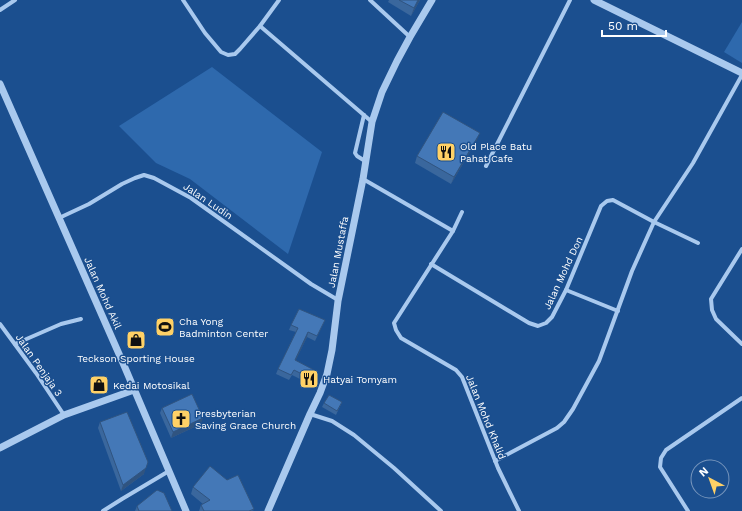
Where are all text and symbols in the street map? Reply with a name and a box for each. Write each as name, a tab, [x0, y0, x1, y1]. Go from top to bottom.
scale bar	[602, 12, 666, 38]
text: 50 m	[608, 19, 638, 33]
restaurant icon: Old Place Batu Pahat Cafe	[435, 141, 457, 163]
place label: Old Place Batu Pahat Cafe	[460, 141, 532, 164]
street label: Jalan Ludin	[181, 181, 235, 221]
street label: Jalan Mustaffa	[326, 215, 350, 289]
street label: Jalan Mohd Don	[541, 235, 585, 311]
street label: Jalan Mohd Akil	[82, 255, 124, 331]
sports icon: Cha Yong Badminton Center	[154, 316, 176, 338]
place label: Cha Yong Badminton Center	[179, 316, 268, 339]
shop icon: Teckson Sporting House	[125, 329, 147, 351]
street label: Jalan Penjaja 3	[14, 332, 65, 398]
place label: Teckson Sporting House	[77, 353, 195, 364]
restaurant icon: Hatyai Tomyam	[298, 368, 320, 390]
street label: Jalan Mohd Khalid	[464, 373, 508, 461]
shop icon: Kedai Motosikal	[88, 374, 110, 396]
place label: Hatyai Tomyam	[323, 374, 397, 385]
place label: Kedai Motosikal	[113, 380, 190, 391]
church icon: Presbyterian Saving Grace Church	[170, 408, 192, 430]
place label: Presbyterian Saving Grace Church	[195, 408, 296, 431]
north arrow	[690, 459, 730, 499]
text: N	[696, 464, 711, 479]

